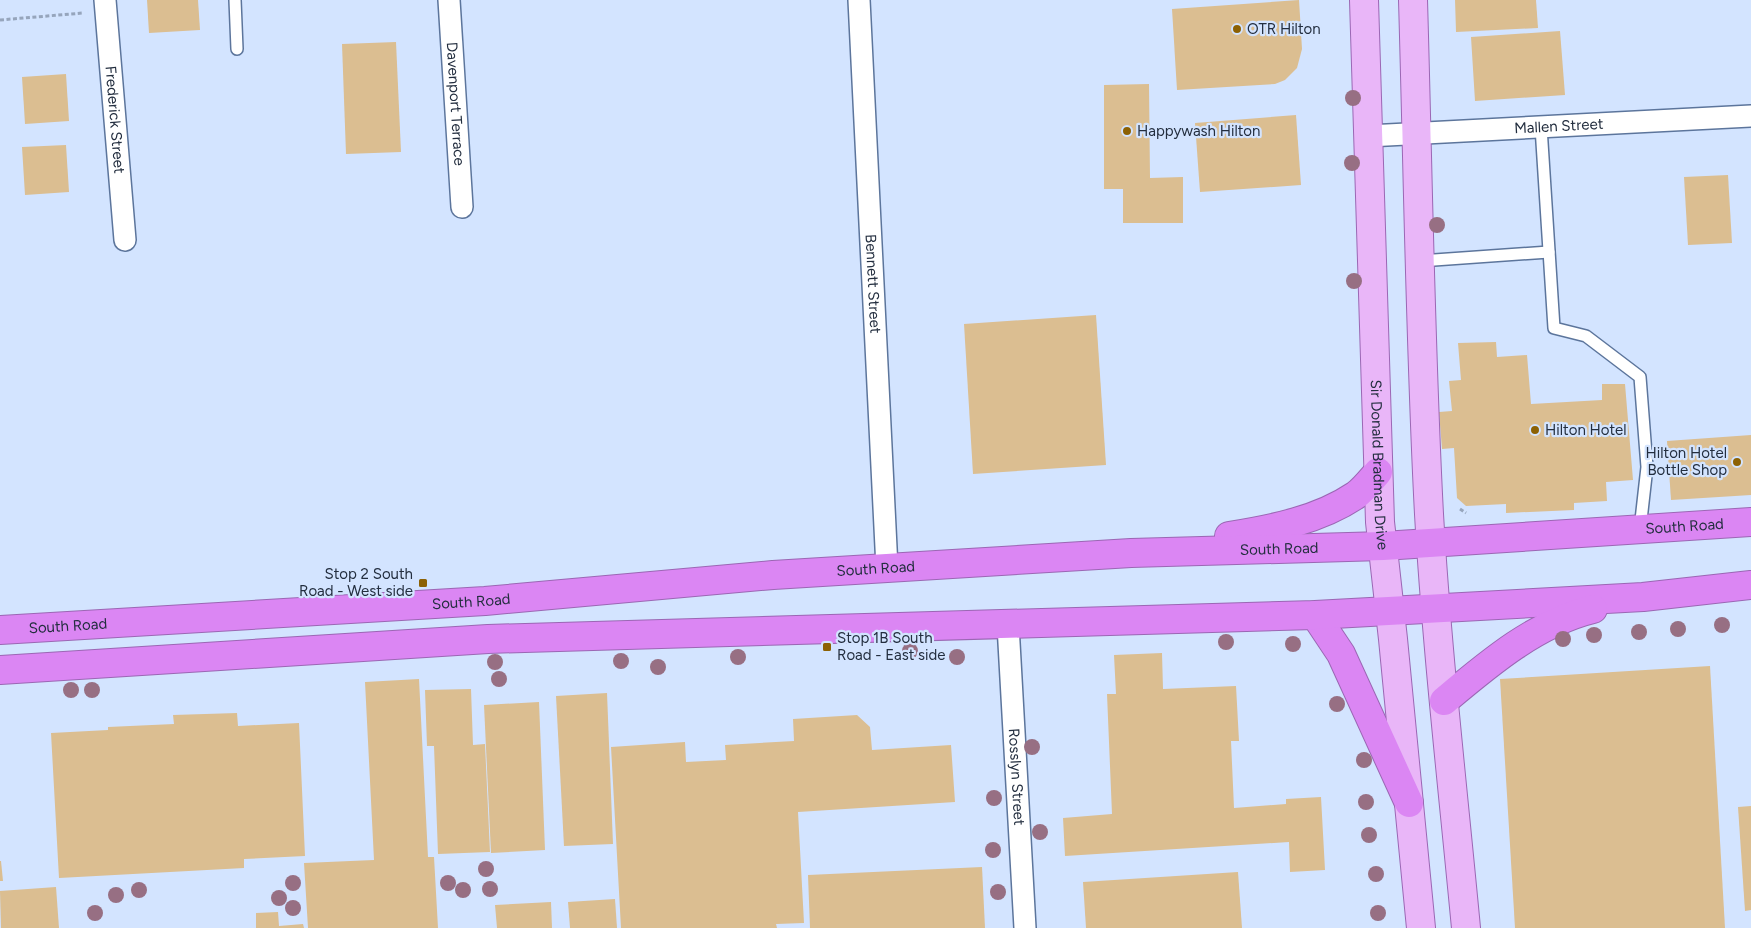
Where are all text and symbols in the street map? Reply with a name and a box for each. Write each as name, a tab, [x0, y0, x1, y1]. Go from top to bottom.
place label: OTR Hilton	[1247, 20, 1321, 38]
marker: OTR Hilton	[1231, 23, 1243, 35]
street label: Davenport Terrace	[443, 41, 468, 166]
street label: Frederick Street	[102, 65, 128, 174]
street label: Mallen Street	[1514, 115, 1604, 137]
place label: Happywash Hilton	[1137, 122, 1260, 140]
marker: Happywash Hilton	[1121, 125, 1133, 137]
street label: Bennett Street	[862, 234, 884, 334]
street label: Sir Donald Bradman Drive	[1367, 379, 1392, 551]
place label: Hilton Hotel	[1545, 421, 1627, 439]
marker: Hilton Hotel	[1529, 424, 1541, 436]
place label: Hilton Hotel Bottle Shop	[1645, 444, 1727, 479]
marker: Hilton Hotel Bottle Shop	[1731, 456, 1743, 468]
street label: South Road	[1645, 515, 1724, 538]
street label: South Road	[1240, 539, 1319, 559]
street label: South Road	[836, 557, 916, 580]
place label: Stop 2 South Road - West side	[299, 565, 413, 600]
marker: Stop 2 South Road - West side	[417, 577, 429, 589]
street label: South Road	[431, 590, 511, 613]
street label: South Road	[28, 615, 108, 637]
place label: Stop 1B South Road - East side	[837, 629, 946, 664]
marker: Stop 1B South Road - East side	[821, 641, 833, 653]
street label: Rosslyn Street	[1005, 728, 1028, 826]

